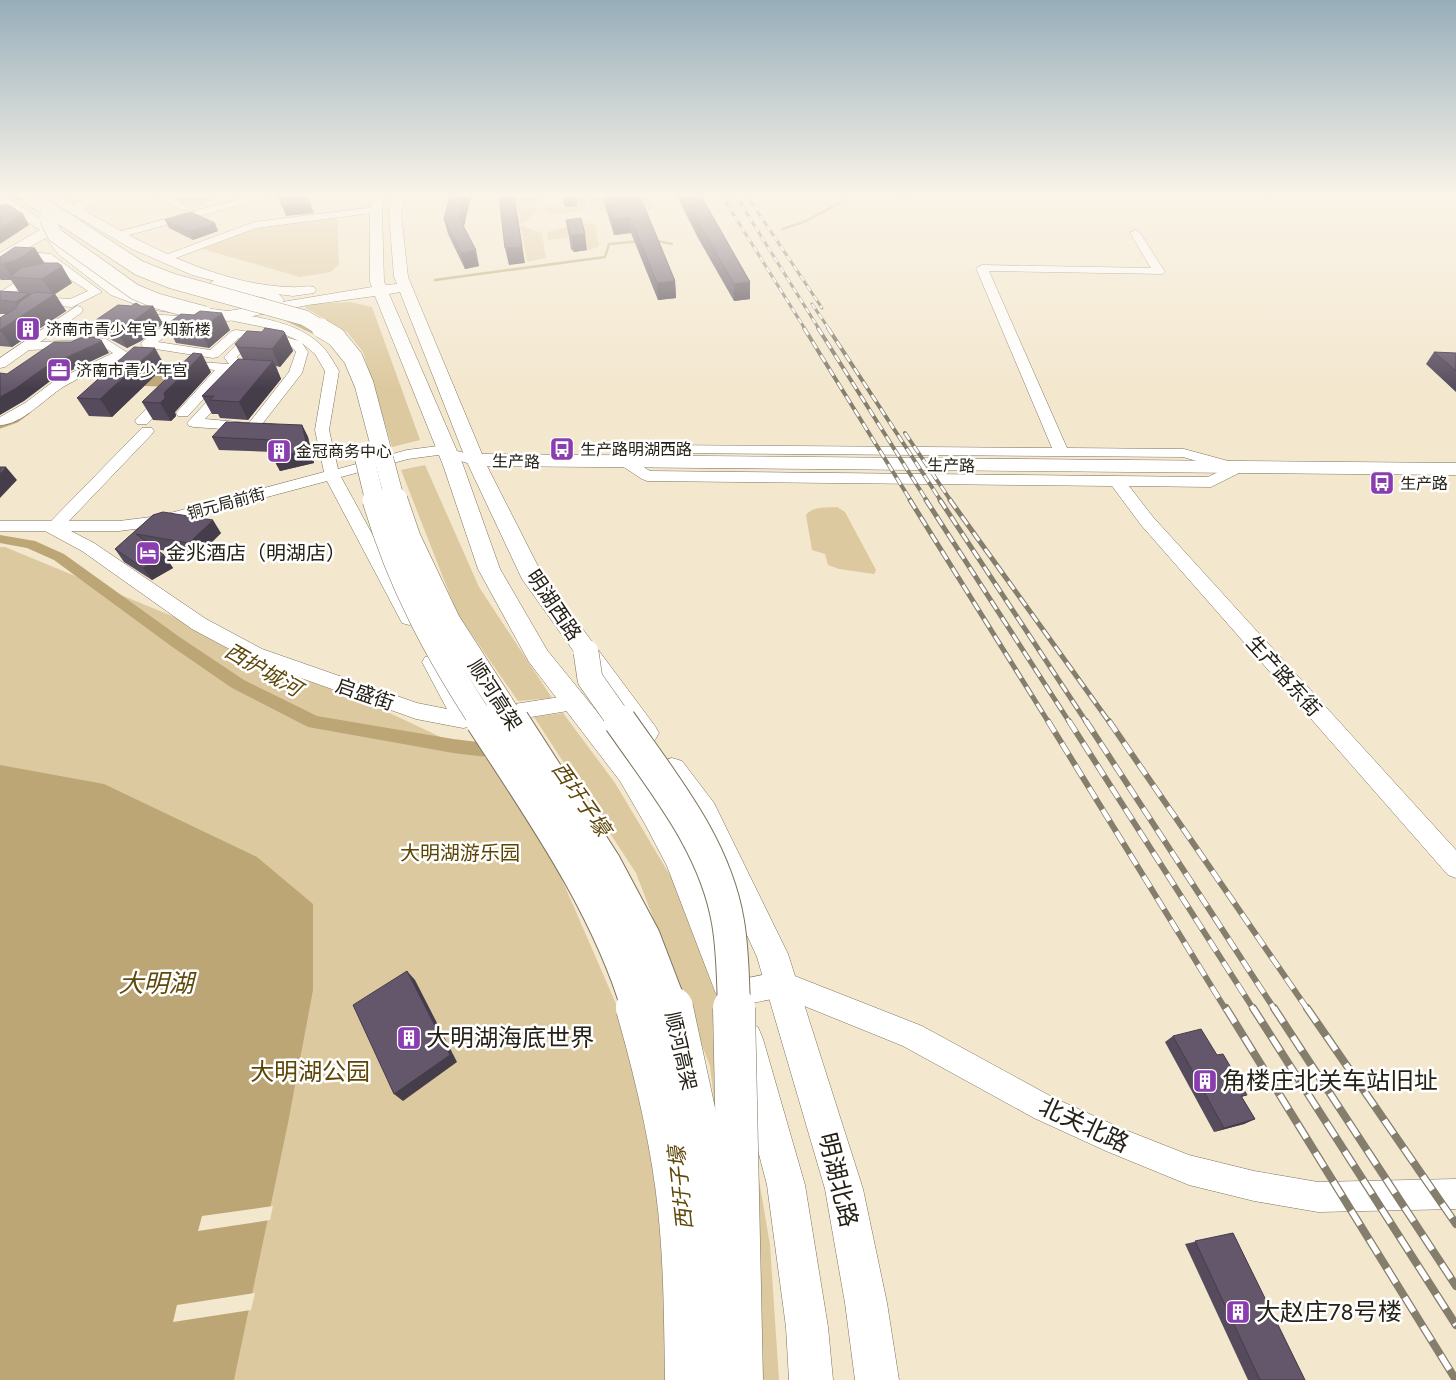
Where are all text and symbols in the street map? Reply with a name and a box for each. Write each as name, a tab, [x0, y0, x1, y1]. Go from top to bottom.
building icon: 济南市青少年宫 知新楼	[15, 316, 41, 342]
place label: 济南市青少年宫 知新楼	[46, 318, 211, 341]
office icon: 济南市青少年宫	[46, 357, 72, 383]
place label: 济南市青少年宫	[76, 359, 188, 382]
bus stop icon: 生产路明湖西路	[549, 436, 575, 462]
building icon: 金冠商务中心	[266, 438, 292, 464]
place label: 生产路明湖西路	[580, 438, 692, 461]
place label: 金冠商务中心	[296, 440, 392, 463]
street label: 生产路	[492, 450, 540, 473]
street label: 生产路	[927, 454, 975, 477]
bus stop icon: 生产路	[1369, 470, 1395, 496]
place label: 生产路	[1400, 472, 1448, 495]
street label: 铜元局前街	[185, 482, 268, 525]
place label: 金兆酒店（明湖店）	[166, 539, 346, 568]
hotel icon: 金兆酒店（明湖店）	[135, 540, 161, 566]
street label: 明湖西路	[519, 564, 588, 647]
street label: 生产路东街	[1239, 629, 1328, 723]
water label: 西护城河	[219, 636, 310, 706]
street label: 顺河高架	[461, 654, 529, 737]
street label: 启盛街	[332, 671, 398, 718]
water label: 西圩子壕	[545, 756, 620, 845]
park label: 大明湖游乐园	[400, 839, 520, 868]
water label: 大明湖	[118, 965, 197, 1001]
street label: 顺河高架	[657, 1009, 704, 1093]
place label: 大明湖海底世界	[426, 1020, 594, 1055]
building icon: 大明湖海底世界	[396, 1025, 422, 1051]
park label: 大明湖公园	[250, 1054, 370, 1089]
place label: 角楼庄北关车站旧址	[1222, 1063, 1438, 1098]
building icon: 角楼庄北关车站旧址	[1192, 1068, 1218, 1094]
street label: 北关北路	[1033, 1088, 1135, 1161]
street label: 明湖北路	[810, 1129, 867, 1231]
water label: 西圩子壕	[661, 1141, 700, 1231]
place label: 大赵庄78号楼	[1256, 1294, 1402, 1329]
building icon: 大赵庄78号楼	[1225, 1299, 1251, 1325]

